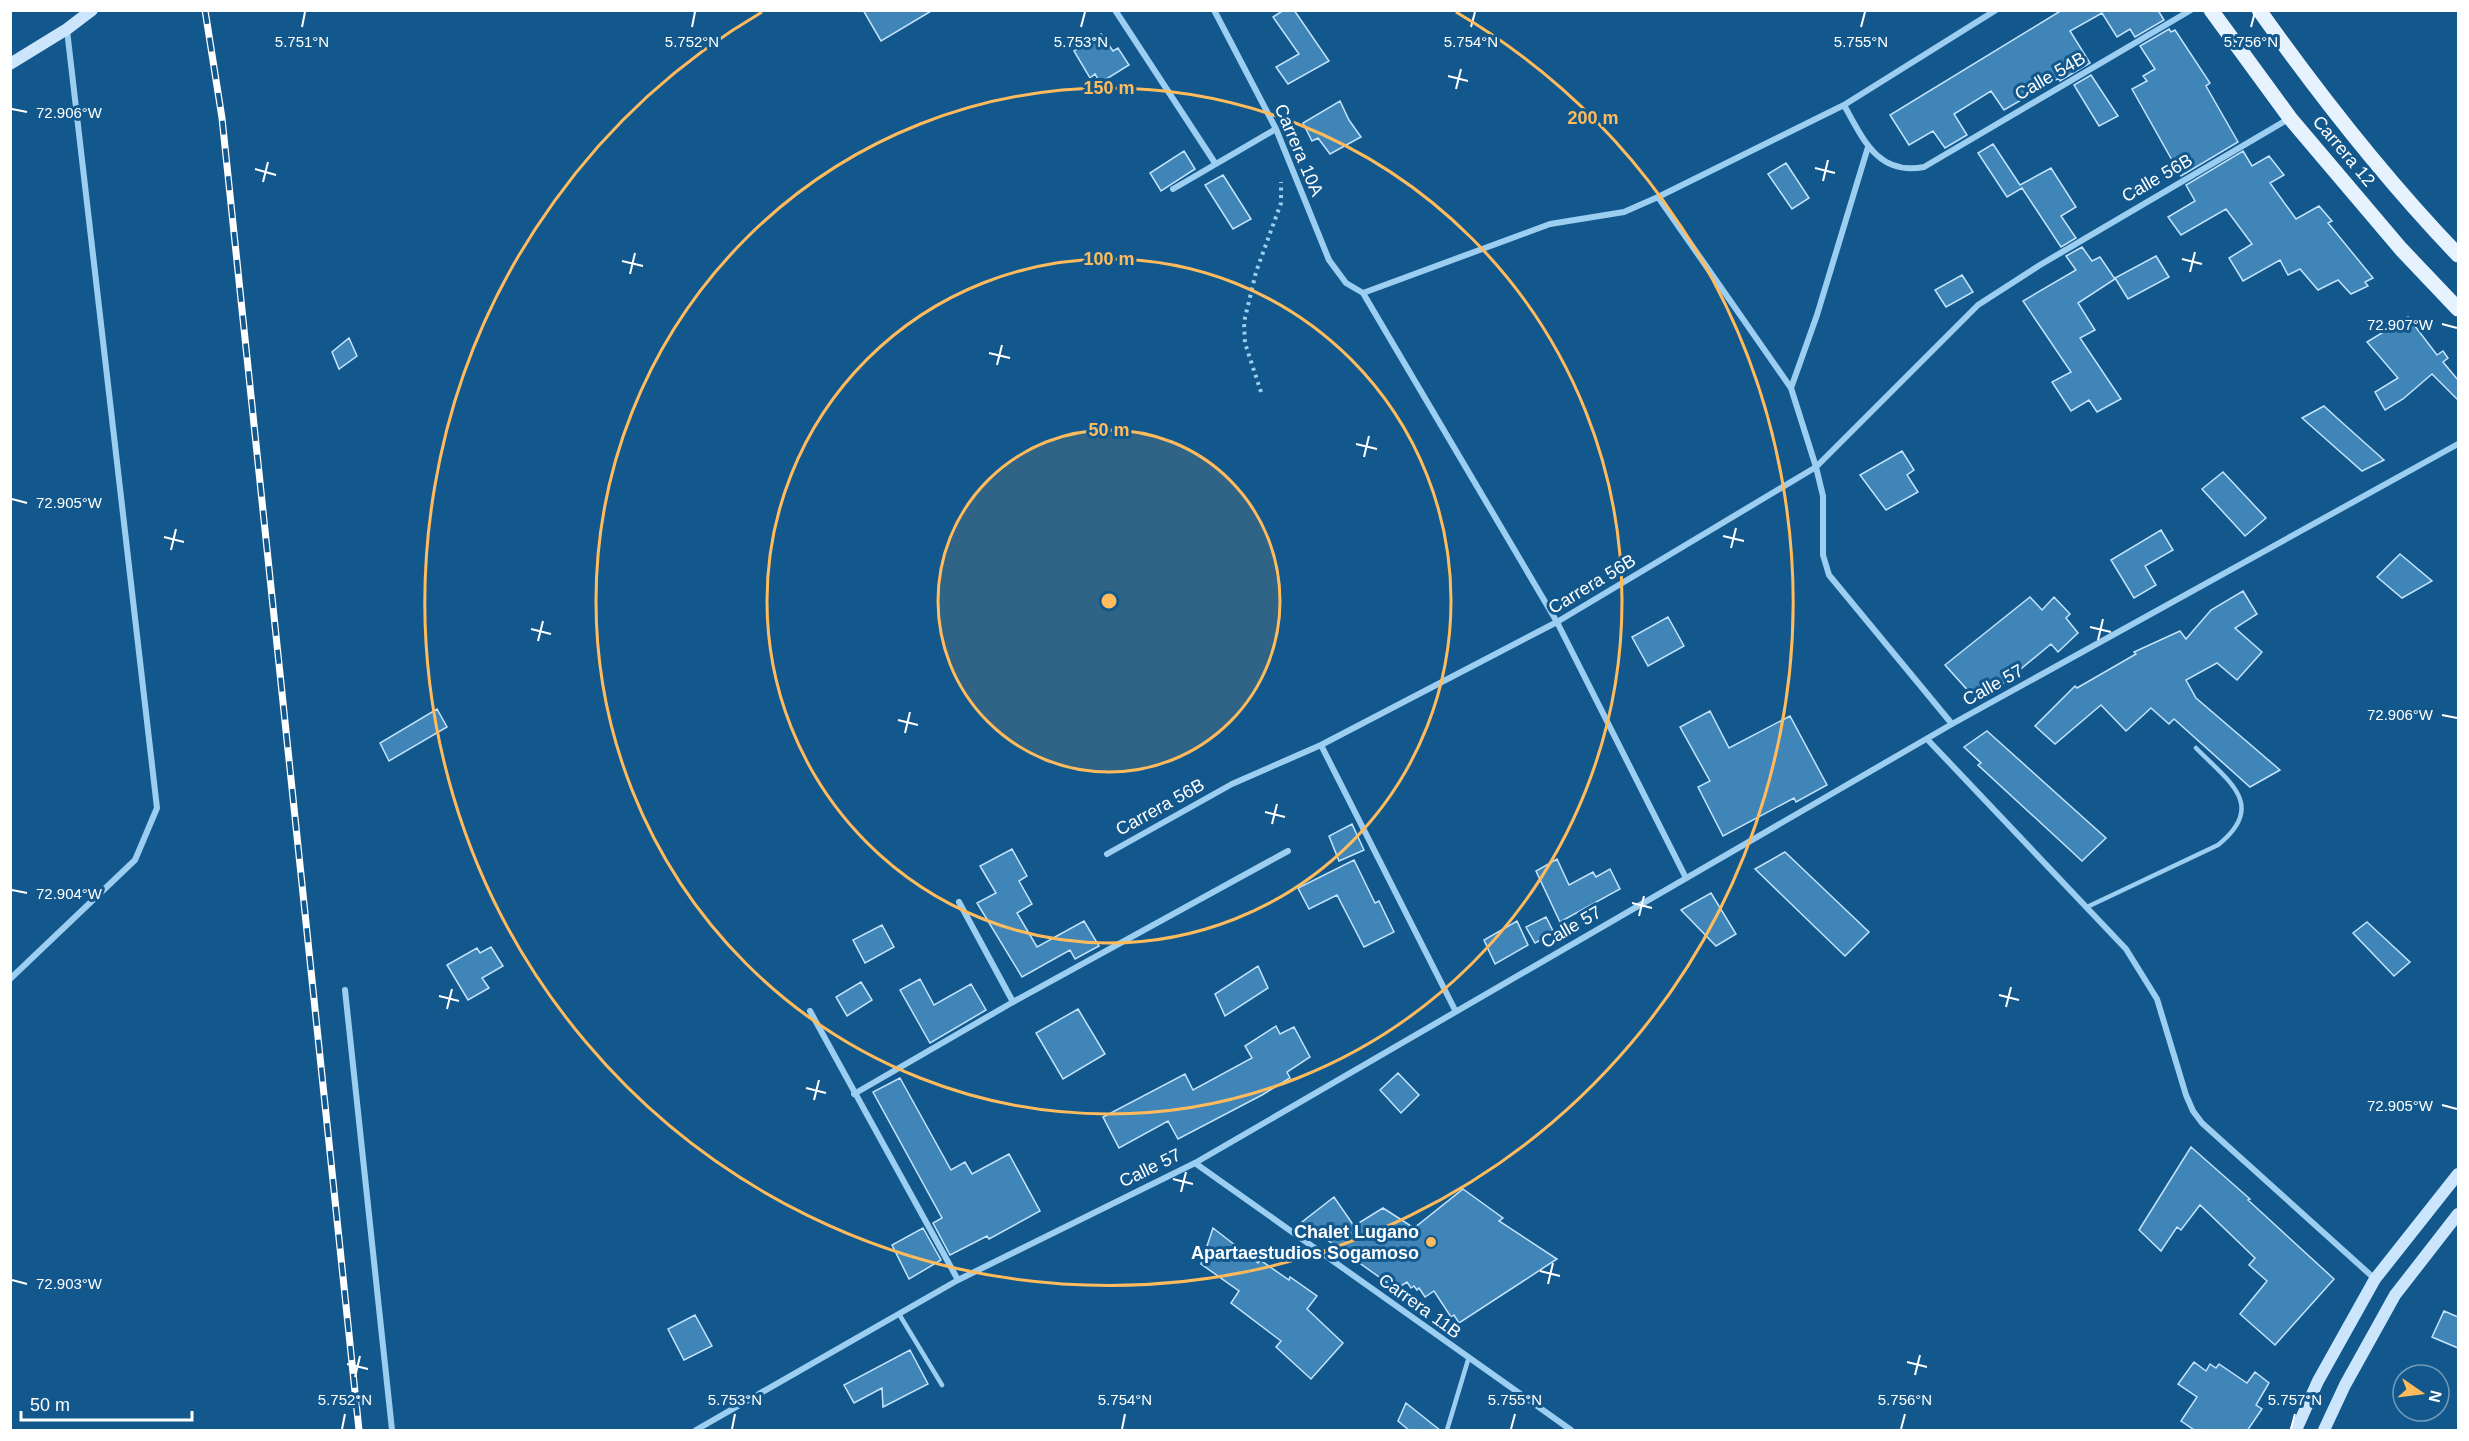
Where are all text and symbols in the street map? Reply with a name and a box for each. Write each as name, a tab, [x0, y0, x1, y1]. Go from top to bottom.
text: 5.751°N	[275, 33, 329, 50]
text: 5.752°N	[665, 33, 719, 50]
text: 5.753°N	[1054, 33, 1108, 50]
text: 5.754°N	[1444, 33, 1498, 50]
text: 5.755°N	[1834, 33, 1888, 50]
text: 5.756°N	[2224, 33, 2278, 50]
street label: Calle 54B	[2011, 48, 2089, 104]
text: 150 m	[1083, 78, 1135, 98]
street label: Carrera 10A	[1271, 101, 1327, 199]
text: 72.906°W	[36, 104, 103, 121]
text: 200 m	[1567, 108, 1619, 128]
street label: Carrera 12	[2309, 112, 2379, 190]
street label: Calle 56B	[2118, 150, 2196, 206]
text: 100 m	[1083, 249, 1135, 269]
text: 72.907°W	[2367, 316, 2434, 333]
text: 50 m	[1088, 420, 1130, 440]
text: 72.905°W	[36, 494, 103, 511]
street label: Carrera 56B	[1545, 550, 1639, 618]
centre of rings	[1099, 591, 1119, 611]
street label: Calle 57	[1959, 660, 2027, 710]
text: 72.906°W	[2367, 706, 2434, 723]
street label: Carrera 56B	[1112, 774, 1208, 840]
text: 72.904°W	[36, 885, 103, 902]
street label: Calle 57	[1537, 902, 1605, 952]
text: 72.905°W	[2367, 1097, 2434, 1114]
street label: Calle 57	[1116, 1145, 1184, 1191]
place label: Chalet Lugano Apartaestudios Sogamoso	[1191, 1222, 1419, 1263]
marker: Chalet Lugano Apartaestudios Sogamoso	[1424, 1235, 1438, 1249]
street label: Carrera 11B	[1375, 1269, 1465, 1343]
text: 72.903°W	[36, 1275, 103, 1292]
north arrow	[2391, 1363, 2451, 1423]
scale bar	[21, 1384, 192, 1422]
text: N	[2425, 1389, 2445, 1404]
text: 5.752°N	[318, 1391, 372, 1408]
text: 5.753°N	[708, 1391, 762, 1408]
text: 5.754°N	[1098, 1391, 1152, 1408]
text: 5.755°N	[1488, 1391, 1542, 1408]
text: 5.756°N	[1878, 1391, 1932, 1408]
text: 5.757°N	[2268, 1391, 2322, 1408]
text: 50 m	[30, 1395, 70, 1415]

